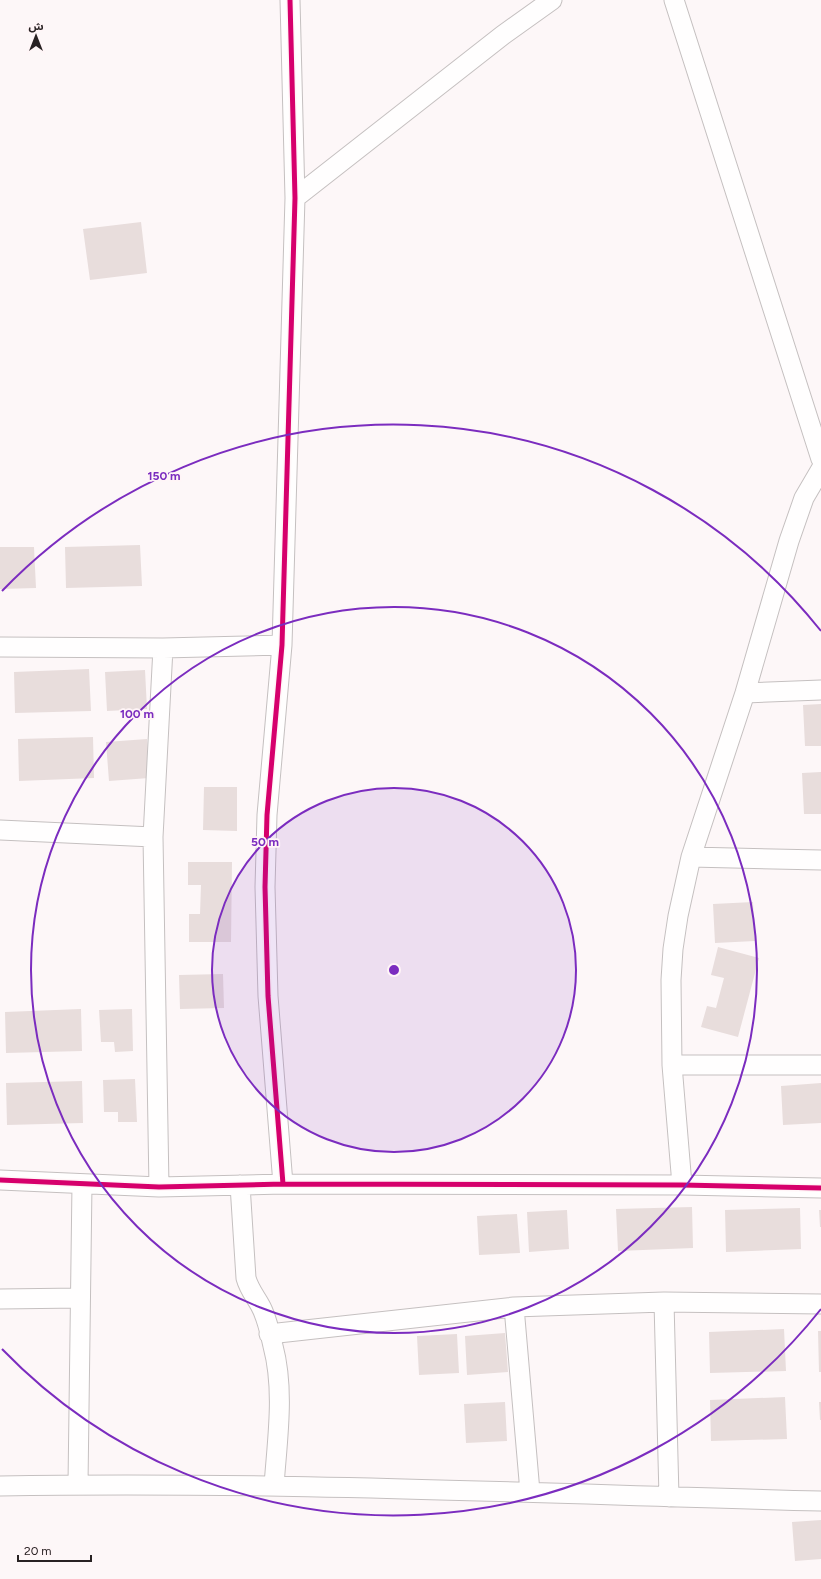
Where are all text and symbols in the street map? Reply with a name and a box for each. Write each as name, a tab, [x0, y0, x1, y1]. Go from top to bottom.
north arrow	[16, 16, 56, 56]
text: ش	[28, 20, 44, 33]
text: 150 m	[147, 469, 181, 483]
text: 100 m	[120, 707, 154, 721]
text: 50 m	[251, 835, 279, 849]
centre of rings	[387, 963, 401, 977]
scale bar	[18, 1537, 91, 1563]
text: 20 m	[24, 1544, 52, 1558]

